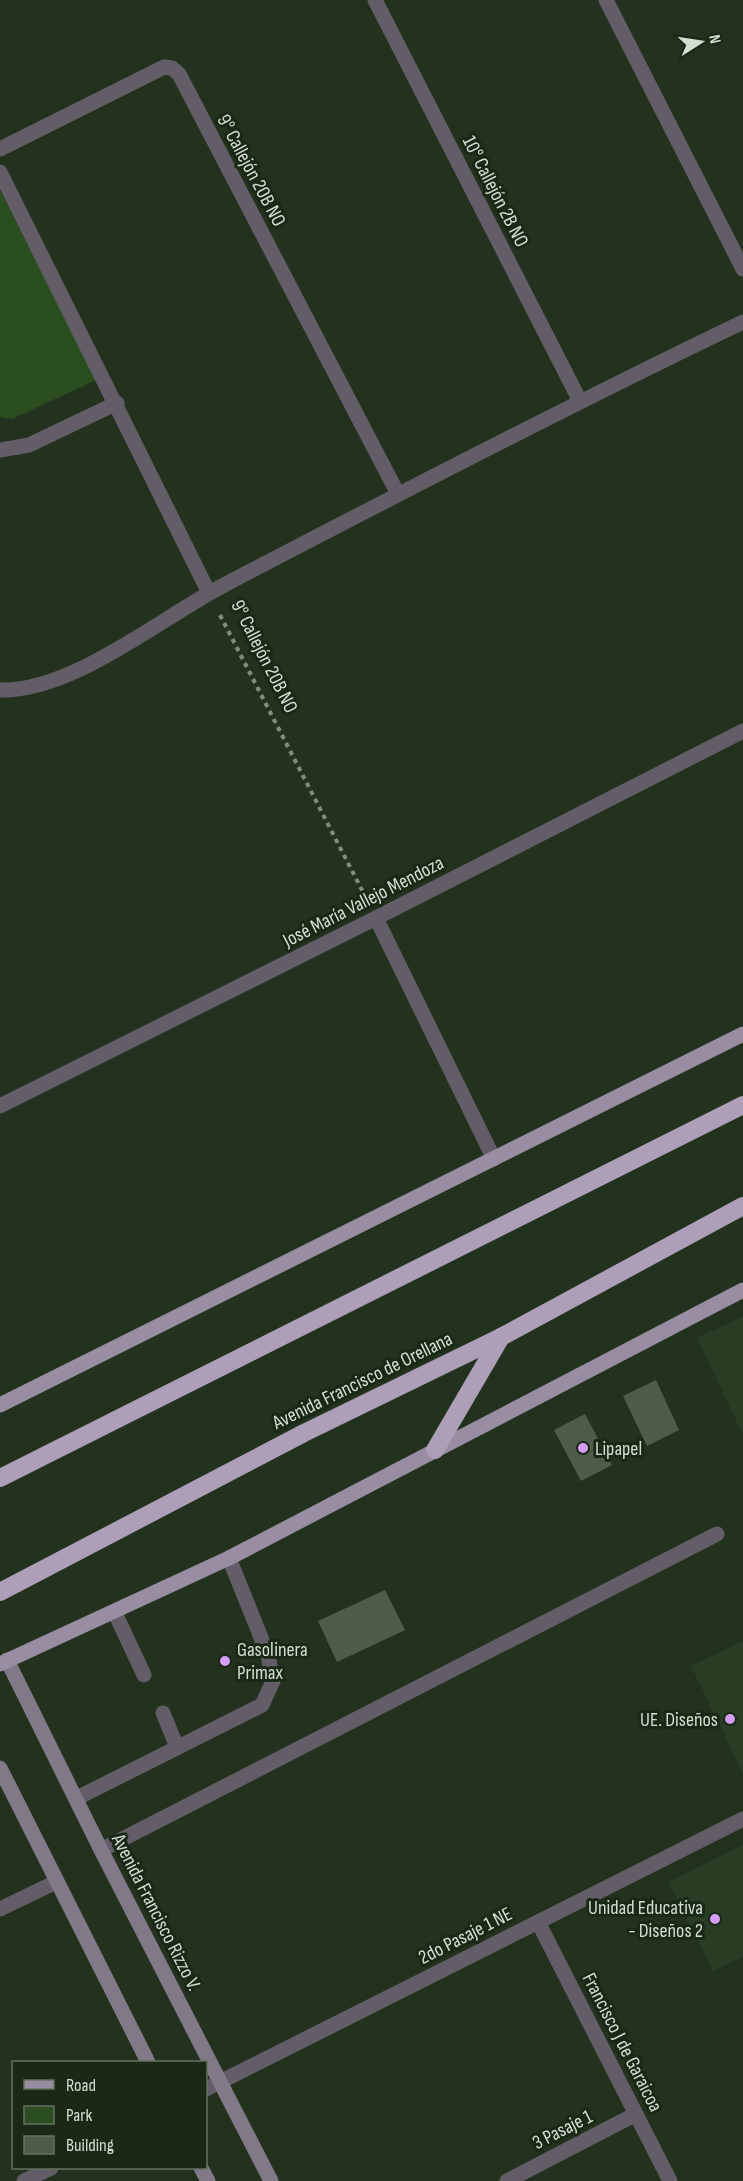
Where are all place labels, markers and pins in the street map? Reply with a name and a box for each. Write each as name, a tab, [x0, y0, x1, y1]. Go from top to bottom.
place label: Lipapel	[595, 1437, 642, 1461]
marker: Lipapel	[576, 1441, 590, 1455]
place label: Gasolinera Primax	[237, 1638, 308, 1685]
marker: Gasolinera Primax	[218, 1654, 232, 1668]
place label: UE. Diseños	[640, 1708, 718, 1732]
marker: UE. Diseños	[723, 1712, 737, 1726]
place label: Unidad Educativa - Diseños 2	[588, 1896, 703, 1943]
marker: Unidad Educativa - Diseños 2	[708, 1912, 722, 1926]

